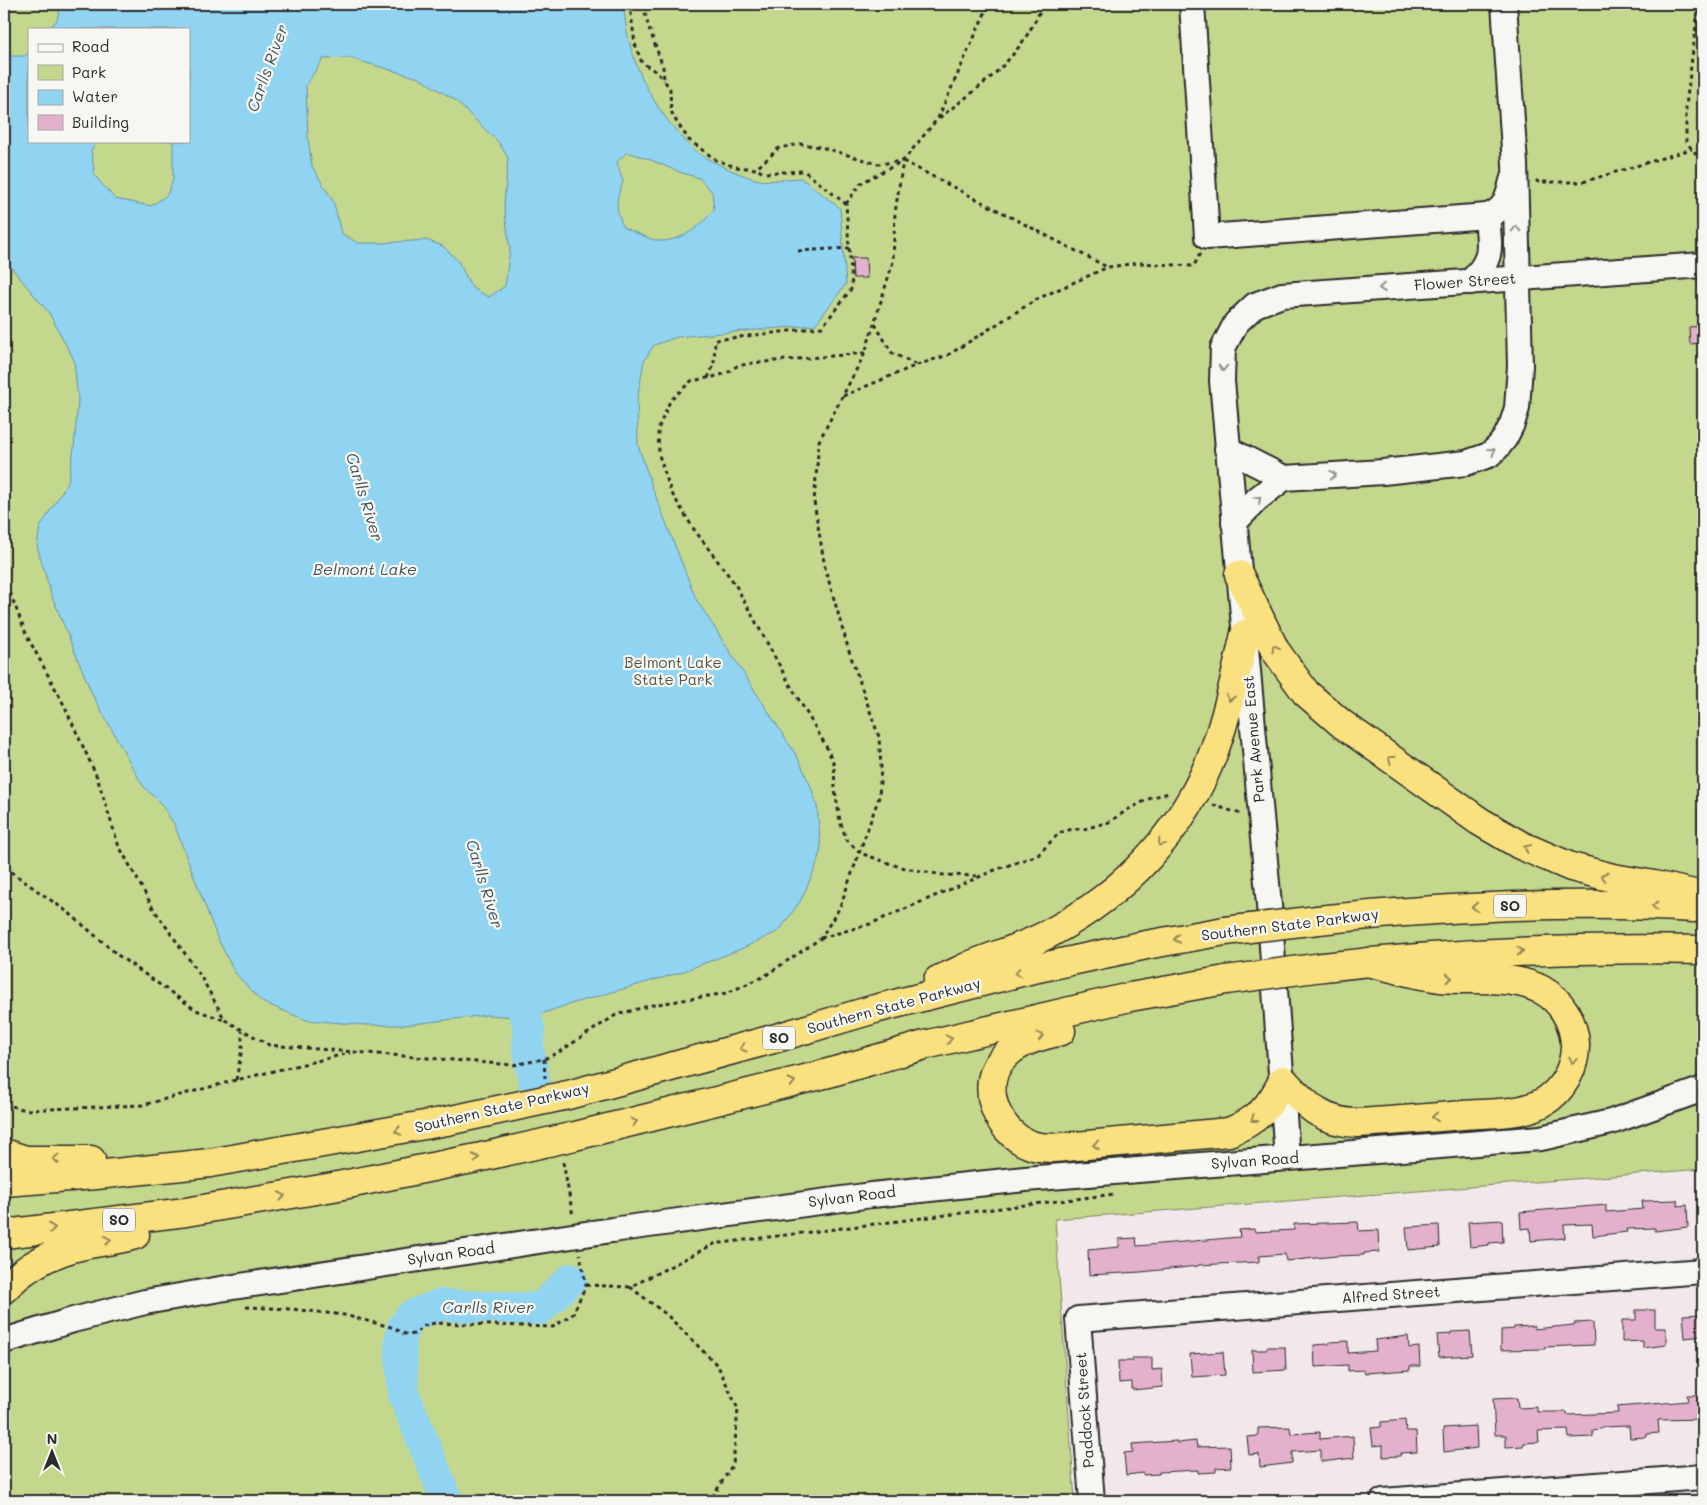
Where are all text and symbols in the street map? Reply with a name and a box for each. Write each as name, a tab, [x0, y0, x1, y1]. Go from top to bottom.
water label: Carlls River	[241, 21, 292, 115]
legend	[28, 28, 190, 142]
text: Road	[72, 36, 109, 56]
text: Park	[72, 62, 106, 82]
text: Water	[72, 86, 118, 106]
text: Building	[72, 112, 129, 132]
one-way arrow	[1511, 225, 1521, 232]
street label: Flower Street	[1413, 267, 1517, 295]
one-way arrow	[1377, 282, 1385, 293]
one-way arrow	[1217, 365, 1228, 373]
one-way arrow	[1486, 449, 1495, 457]
water label: Carlls River	[342, 450, 389, 544]
one-way arrow	[1329, 469, 1337, 480]
one-way arrow	[1252, 496, 1261, 505]
water label: Belmont Lake	[313, 558, 417, 579]
one-way arrow	[1271, 644, 1281, 653]
park label: Belmont Lake State Park	[624, 652, 722, 689]
street label: Park Avenue East	[1237, 675, 1269, 803]
one-way arrow	[1225, 694, 1236, 703]
one-way arrow	[1387, 756, 1397, 765]
water label: Carlls River	[462, 837, 509, 931]
one-way arrow	[1157, 838, 1166, 847]
one-way arrow	[1523, 844, 1532, 854]
one-way arrow	[1600, 871, 1609, 882]
road number: SO	[1494, 894, 1526, 918]
one-way arrow	[1650, 901, 1658, 911]
one-way arrow	[1470, 902, 1478, 913]
street label: Southern State Parkway	[1200, 903, 1380, 945]
one-way arrow	[1172, 934, 1181, 944]
one-way arrow	[1516, 946, 1524, 957]
one-way arrow	[1013, 967, 1022, 978]
street label: Southern State Parkway	[805, 972, 983, 1038]
one-way arrow	[1445, 972, 1453, 983]
road number: SO	[763, 1026, 795, 1050]
one-way arrow	[1035, 1032, 1043, 1042]
one-way arrow	[944, 1034, 953, 1045]
one-way arrow	[739, 1042, 747, 1052]
one-way arrow	[1568, 1056, 1579, 1065]
street label: Southern State Parkway	[413, 1077, 591, 1137]
one-way arrow	[788, 1078, 796, 1088]
one-way arrow	[1431, 1111, 1439, 1122]
one-way arrow	[1250, 1113, 1260, 1122]
one-way arrow	[630, 1117, 638, 1127]
one-way arrow	[393, 1125, 402, 1135]
one-way arrow	[1092, 1139, 1100, 1150]
street label: Sylvan Road	[1210, 1147, 1299, 1173]
one-way arrow	[472, 1153, 481, 1164]
one-way arrow	[52, 1154, 60, 1165]
street label: Sylvan Road	[807, 1181, 897, 1211]
one-way arrow	[278, 1191, 286, 1201]
road number: SO	[103, 1208, 135, 1232]
one-way arrow	[48, 1223, 56, 1234]
one-way arrow	[104, 1236, 112, 1246]
street label: Sylvan Road	[406, 1237, 496, 1269]
street label: Alfred Street	[1341, 1281, 1441, 1307]
water label: Carlls River	[442, 1296, 534, 1317]
street label: Paddock Street	[1070, 1352, 1098, 1469]
north arrow	[28, 1428, 78, 1478]
text: N	[47, 1429, 57, 1448]

